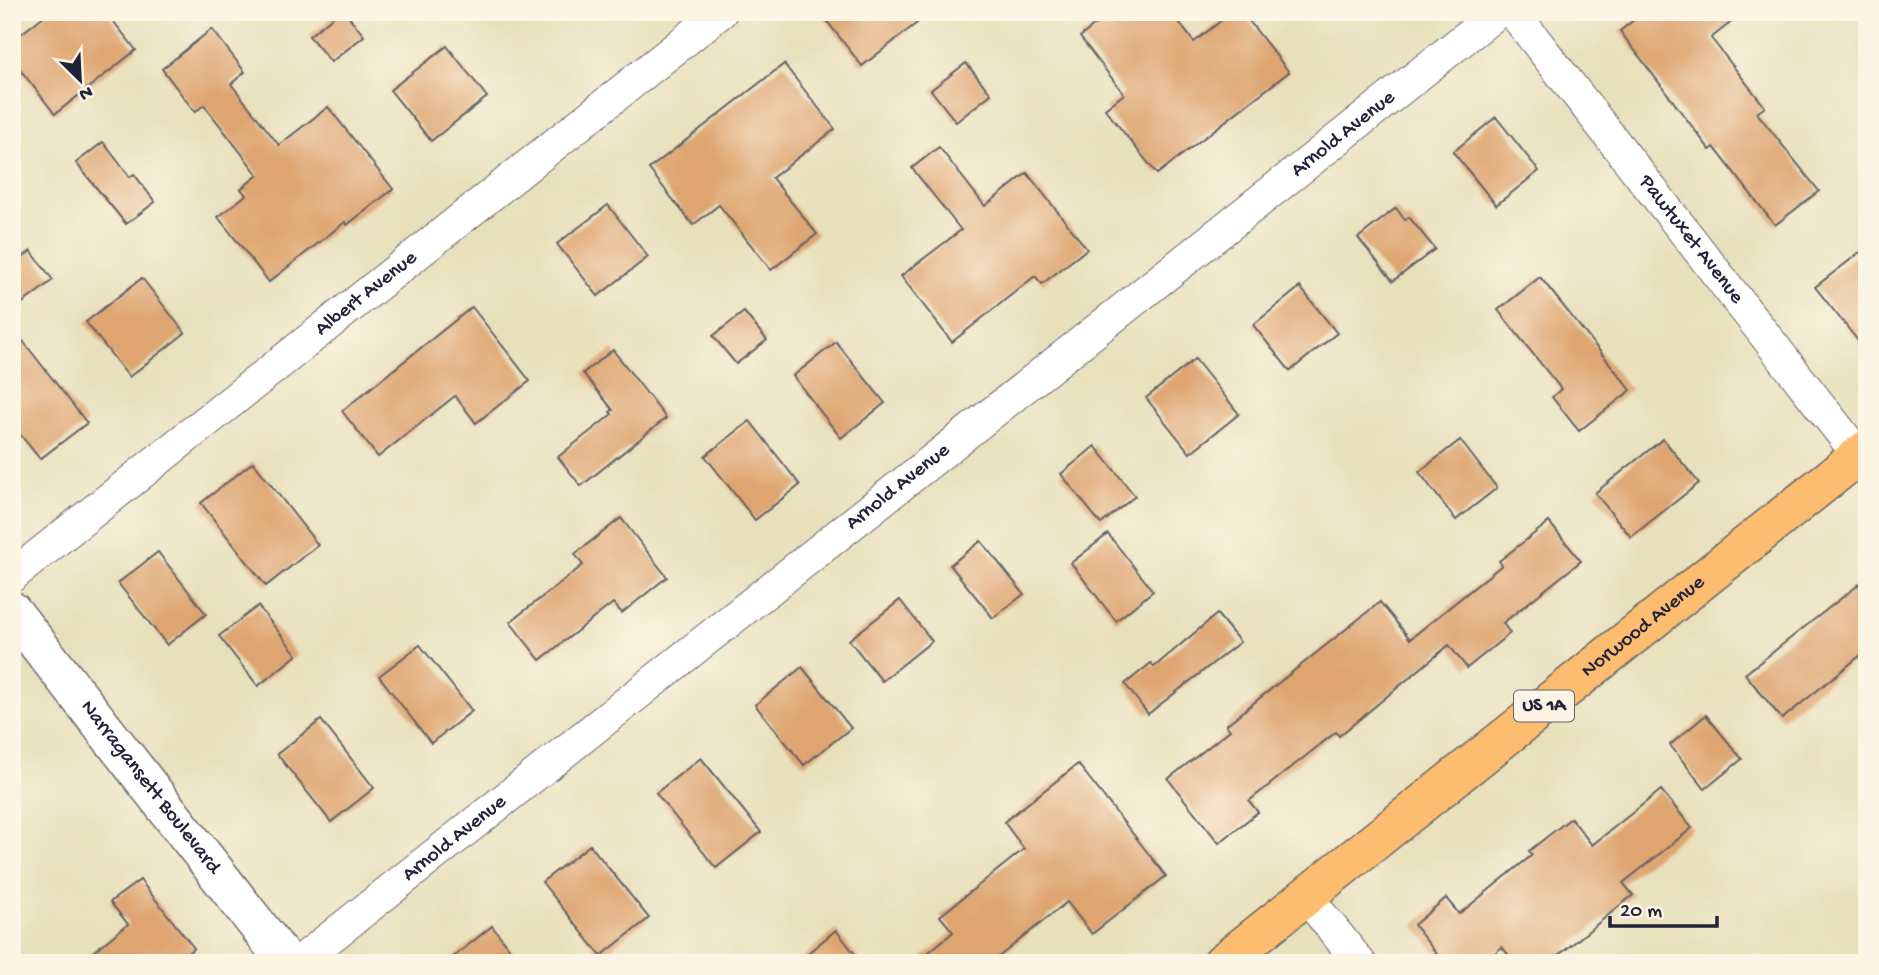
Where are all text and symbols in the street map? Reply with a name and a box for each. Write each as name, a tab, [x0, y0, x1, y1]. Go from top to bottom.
north arrow	[46, 46, 116, 116]
text: N	[75, 79, 96, 105]
street label: Arnold Avenue	[1286, 85, 1401, 183]
street label: Pawtuxet Avenue	[1632, 170, 1749, 310]
street label: Albert Avenue	[311, 245, 423, 342]
street label: Arnold Avenue	[841, 438, 956, 536]
street label: Norwood Avenue	[1577, 570, 1711, 684]
road number: US 1A	[1514, 691, 1574, 722]
street label: Narragansett Boulevard	[74, 696, 227, 881]
street label: Arnold Avenue	[398, 789, 513, 888]
scale bar	[1610, 884, 1716, 928]
text: 20 m	[1620, 900, 1662, 925]

